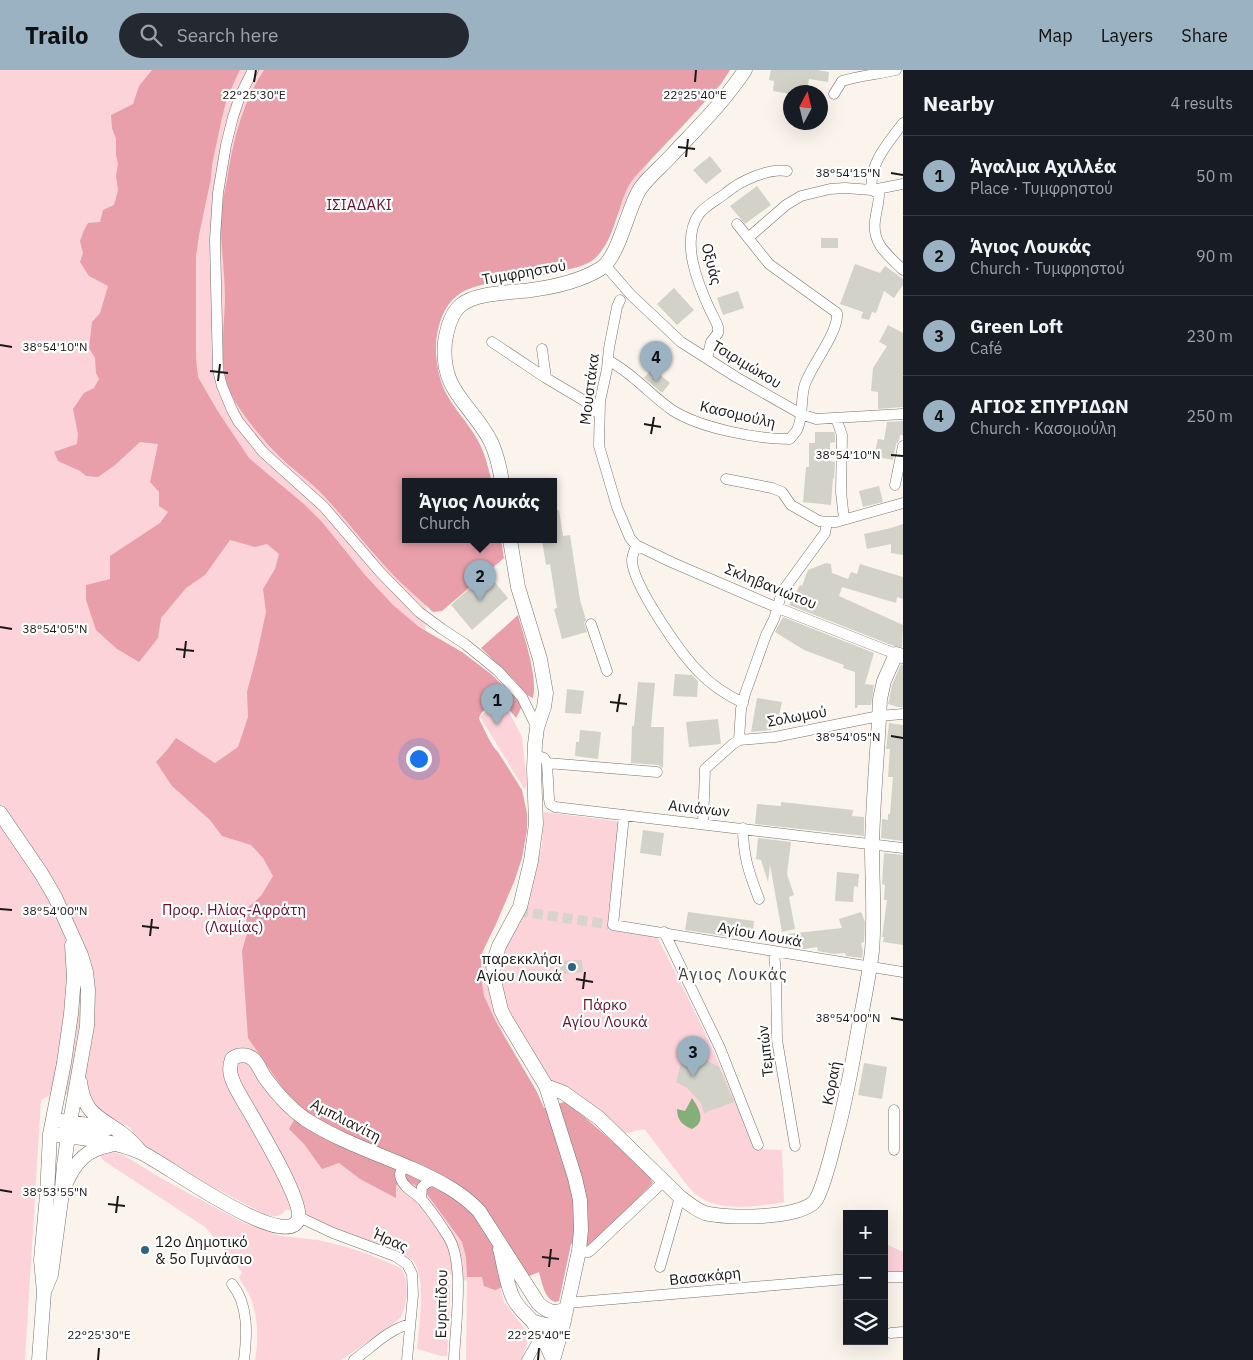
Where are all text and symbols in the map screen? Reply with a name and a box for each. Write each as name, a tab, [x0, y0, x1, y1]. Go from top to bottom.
search box	[119, 13, 469, 58]
text: Trailo	[25, 19, 89, 51]
icon: search	[137, 21, 165, 49]
text: Search here	[177, 23, 278, 47]
text: Map	[1038, 24, 1073, 47]
text: Layers	[1101, 24, 1153, 47]
text: Share	[1181, 24, 1228, 47]
north arrow	[783, 85, 828, 130]
text: 22°25'30"E	[222, 87, 286, 102]
text: 22°25'40"E	[663, 87, 727, 102]
text: Nearby	[923, 89, 994, 117]
text: 4 results	[1170, 93, 1233, 113]
text: Άγαλμα Αχιλλέα	[970, 154, 1116, 178]
text: 38°54'15"N	[815, 165, 881, 180]
text: 1	[934, 166, 944, 186]
text: 50 m	[1196, 166, 1233, 186]
text: Place · Τυμφρηστού	[970, 178, 1113, 198]
park label: ΙΣΙΑΔΑΚΙ	[326, 195, 392, 214]
text: Άγιος Λουκάς	[970, 234, 1091, 258]
street label: Οξυάς	[698, 241, 726, 287]
text: 2	[934, 246, 944, 266]
text: 90 m	[1196, 246, 1233, 266]
street label: Τυμφρηστού	[480, 255, 568, 289]
text: Church · Τυμφρηστού	[970, 258, 1125, 278]
text: Green Loft	[970, 314, 1063, 338]
text: 3	[934, 326, 944, 346]
text: 230 m	[1186, 326, 1233, 346]
street label: Τσιριμώκου	[709, 336, 785, 392]
text: Café	[970, 338, 1002, 358]
text: 38°54'10"N	[22, 339, 88, 354]
pin: 4	[640, 341, 672, 382]
street label: Μουστάκα	[575, 352, 603, 426]
text: ΑΓΙΟΣ ΣΠΥΡΙΔΩΝ	[970, 394, 1129, 418]
street label: Κασομούλη	[698, 396, 778, 432]
text: 4	[934, 406, 944, 426]
text: 250 m	[1186, 406, 1233, 426]
text: Church · Κασομούλη	[970, 418, 1116, 438]
text: 38°54'10"N	[815, 447, 881, 462]
popup	[402, 478, 557, 543]
text: Άγιος Λουκάς	[419, 489, 540, 513]
text: Church	[419, 513, 470, 533]
street label: Σκληβανιώτου	[722, 559, 820, 613]
pin: 2	[464, 560, 496, 601]
text: 38°54'05"N	[22, 621, 88, 636]
pin: 1	[481, 684, 513, 725]
street label: Σολωμού	[766, 701, 828, 731]
text: 38°54'05"N	[815, 729, 881, 744]
your location	[406, 746, 432, 772]
street label: Αινιάνων	[667, 795, 731, 821]
park label: Προφ. Ηλίας-Αφράτη (Λαμίας)	[162, 900, 306, 936]
text: 38°54'00"N	[22, 903, 88, 918]
street label: Αγίου Λουκά	[716, 917, 804, 951]
place label: παρεκκλήσι Αγίου Λουκά	[477, 949, 563, 985]
marker: παρεκκλήσι Αγίου Λουκά	[566, 961, 578, 973]
district label: Άγιος Λουκάς	[678, 964, 788, 984]
park label: Πάρκο Αγίου Λουκά	[562, 995, 648, 1031]
text: 38°54'00"N	[815, 1010, 881, 1025]
street label: Τεμπών	[753, 1024, 777, 1078]
pin: 3	[677, 1036, 709, 1077]
street label: Κοραή	[817, 1060, 845, 1106]
street label: Αμπλιανίτη	[308, 1094, 384, 1146]
text: 38°53'55"N	[22, 1184, 88, 1199]
map controls	[843, 1210, 888, 1345]
button: +	[843, 1210, 888, 1255]
street label: Ήρας	[370, 1224, 411, 1256]
place label: 12ο Δημοτικό & 5ο Γυμνάσιο	[155, 1232, 252, 1268]
marker: 12ο Δημοτικό & 5ο Γυμνάσιο	[139, 1244, 151, 1256]
button: −	[843, 1255, 888, 1300]
street label: Βασακάρη	[668, 1263, 742, 1289]
street label: Ευριπίδου	[431, 1269, 451, 1339]
button: layers	[843, 1300, 888, 1345]
text: 22°25'30"E	[67, 1327, 131, 1342]
text: 22°25'40"E	[507, 1327, 571, 1342]

